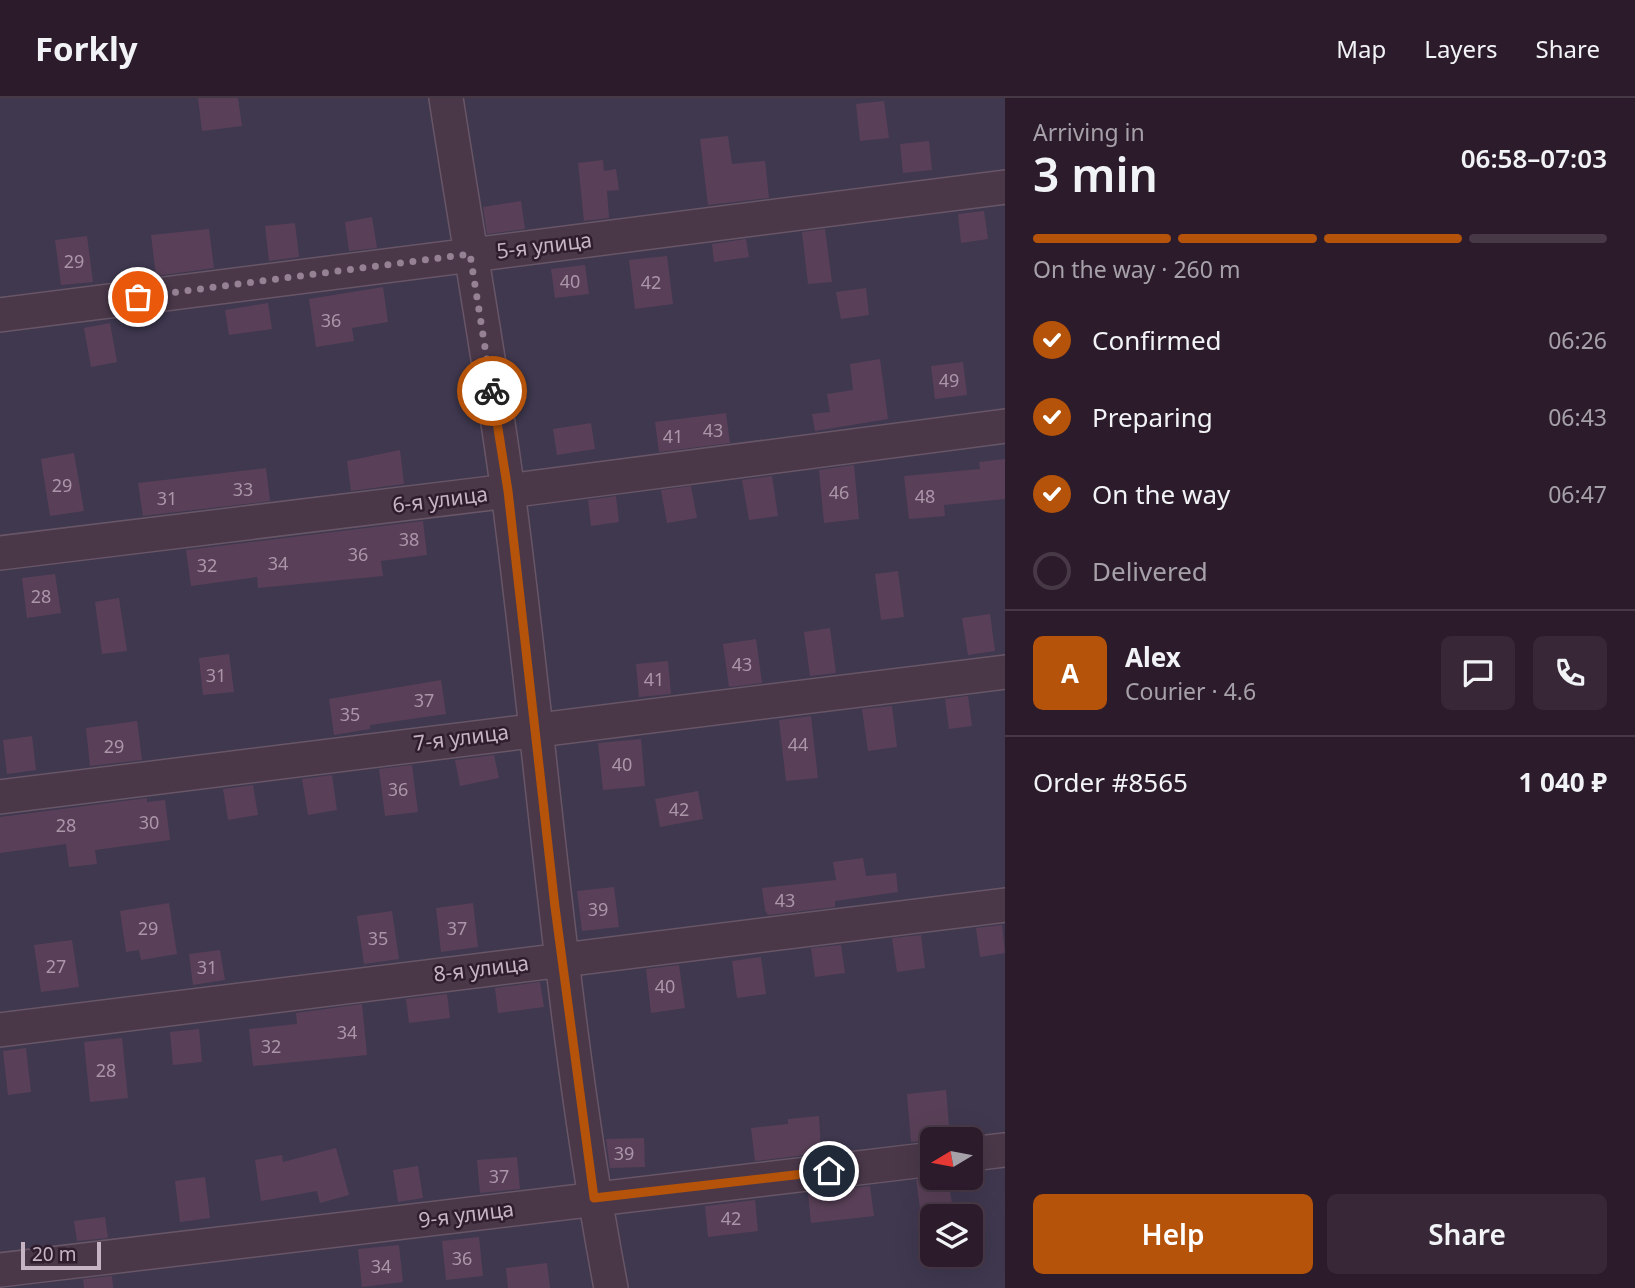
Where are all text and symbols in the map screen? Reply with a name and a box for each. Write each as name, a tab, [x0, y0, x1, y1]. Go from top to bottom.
text: Forkly	[35, 26, 138, 71]
text: Map	[1336, 32, 1386, 65]
text: Layers	[1424, 32, 1498, 65]
text: Share	[1536, 32, 1600, 65]
text: Arriving in	[1033, 116, 1145, 148]
text: 06:58–07:03	[1461, 140, 1607, 176]
text: 3 min	[1033, 143, 1158, 205]
street label: 5-я улица	[495, 225, 593, 265]
house number: 29	[64, 249, 84, 273]
text: On the way · 260 m	[1033, 253, 1240, 285]
pin	[108, 267, 168, 327]
house number: 40	[560, 269, 580, 293]
house number: 42	[641, 270, 661, 294]
icon: bag	[119, 278, 157, 316]
house number: 36	[321, 308, 341, 332]
icon: check	[1033, 321, 1071, 359]
text: Confirmed	[1092, 322, 1222, 358]
text: 06:26	[1548, 324, 1607, 356]
courier	[457, 356, 527, 426]
house number: 49	[939, 368, 959, 392]
icon: bike	[473, 372, 511, 410]
icon: check	[1033, 398, 1071, 436]
text: Preparing	[1092, 399, 1213, 435]
text: 06:43	[1548, 401, 1607, 433]
house number: 43	[703, 418, 723, 442]
house number: 41	[663, 424, 683, 448]
house number: 29	[52, 473, 72, 497]
icon: check	[1033, 475, 1071, 513]
text: On the way	[1092, 476, 1230, 512]
house number: 33	[233, 477, 253, 501]
text: 06:47	[1548, 478, 1607, 510]
street label: 6-я улица	[391, 479, 489, 519]
house number: 46	[829, 480, 849, 504]
house number: 48	[915, 484, 935, 508]
house number: 31	[157, 486, 177, 510]
house number: 38	[399, 527, 419, 551]
house number: 36	[348, 542, 368, 566]
house number: 34	[268, 551, 288, 575]
house number: 32	[197, 553, 217, 577]
text: Delivered	[1092, 553, 1208, 589]
house number: 28	[31, 584, 51, 608]
button: chat	[1441, 636, 1515, 710]
button: phone	[1533, 636, 1607, 710]
text: Alex	[1125, 639, 1181, 675]
house number: 43	[732, 652, 752, 676]
text: A	[1061, 655, 1079, 691]
house number: 31	[206, 663, 226, 687]
house number: 41	[644, 667, 664, 691]
text: Courier · 4.6	[1125, 675, 1256, 707]
house number: 37	[414, 688, 434, 712]
house number: 35	[340, 702, 360, 726]
street label: 7-я улица	[412, 717, 510, 757]
house number: 44	[788, 732, 808, 756]
house number: 29	[104, 734, 124, 758]
house number: 40	[612, 752, 632, 776]
text: Order #8565	[1033, 764, 1188, 800]
text: 1 040 ₽	[1518, 764, 1607, 800]
house number: 36	[388, 777, 408, 801]
house number: 42	[669, 797, 689, 821]
house number: 30	[139, 810, 159, 834]
house number: 28	[56, 813, 76, 837]
house number: 43	[775, 888, 795, 912]
house number: 39	[588, 897, 608, 921]
house number: 29	[138, 916, 158, 940]
house number: 37	[447, 916, 467, 940]
house number: 35	[368, 926, 388, 950]
street label: 8-я улица	[432, 948, 530, 988]
house number: 27	[46, 954, 66, 978]
house number: 31	[197, 955, 217, 979]
house number: 40	[655, 974, 675, 998]
house number: 34	[337, 1020, 357, 1044]
house number: 32	[261, 1034, 281, 1058]
house number: 28	[96, 1058, 116, 1082]
north arrow	[920, 1127, 984, 1190]
map controls	[920, 1127, 983, 1267]
house number: 39	[614, 1141, 634, 1165]
pin	[799, 1141, 859, 1201]
icon: home	[810, 1152, 848, 1190]
house number: 37	[489, 1164, 509, 1188]
street label: 9-я улица	[417, 1194, 515, 1234]
button: Help	[1033, 1194, 1313, 1274]
button: Share	[1327, 1194, 1607, 1274]
button: layers	[920, 1204, 983, 1267]
house number: 42	[721, 1206, 741, 1230]
scale bar	[21, 1239, 102, 1271]
text: 20 m	[32, 1241, 76, 1267]
house number: 36	[452, 1246, 472, 1270]
house number: 34	[371, 1254, 391, 1278]

